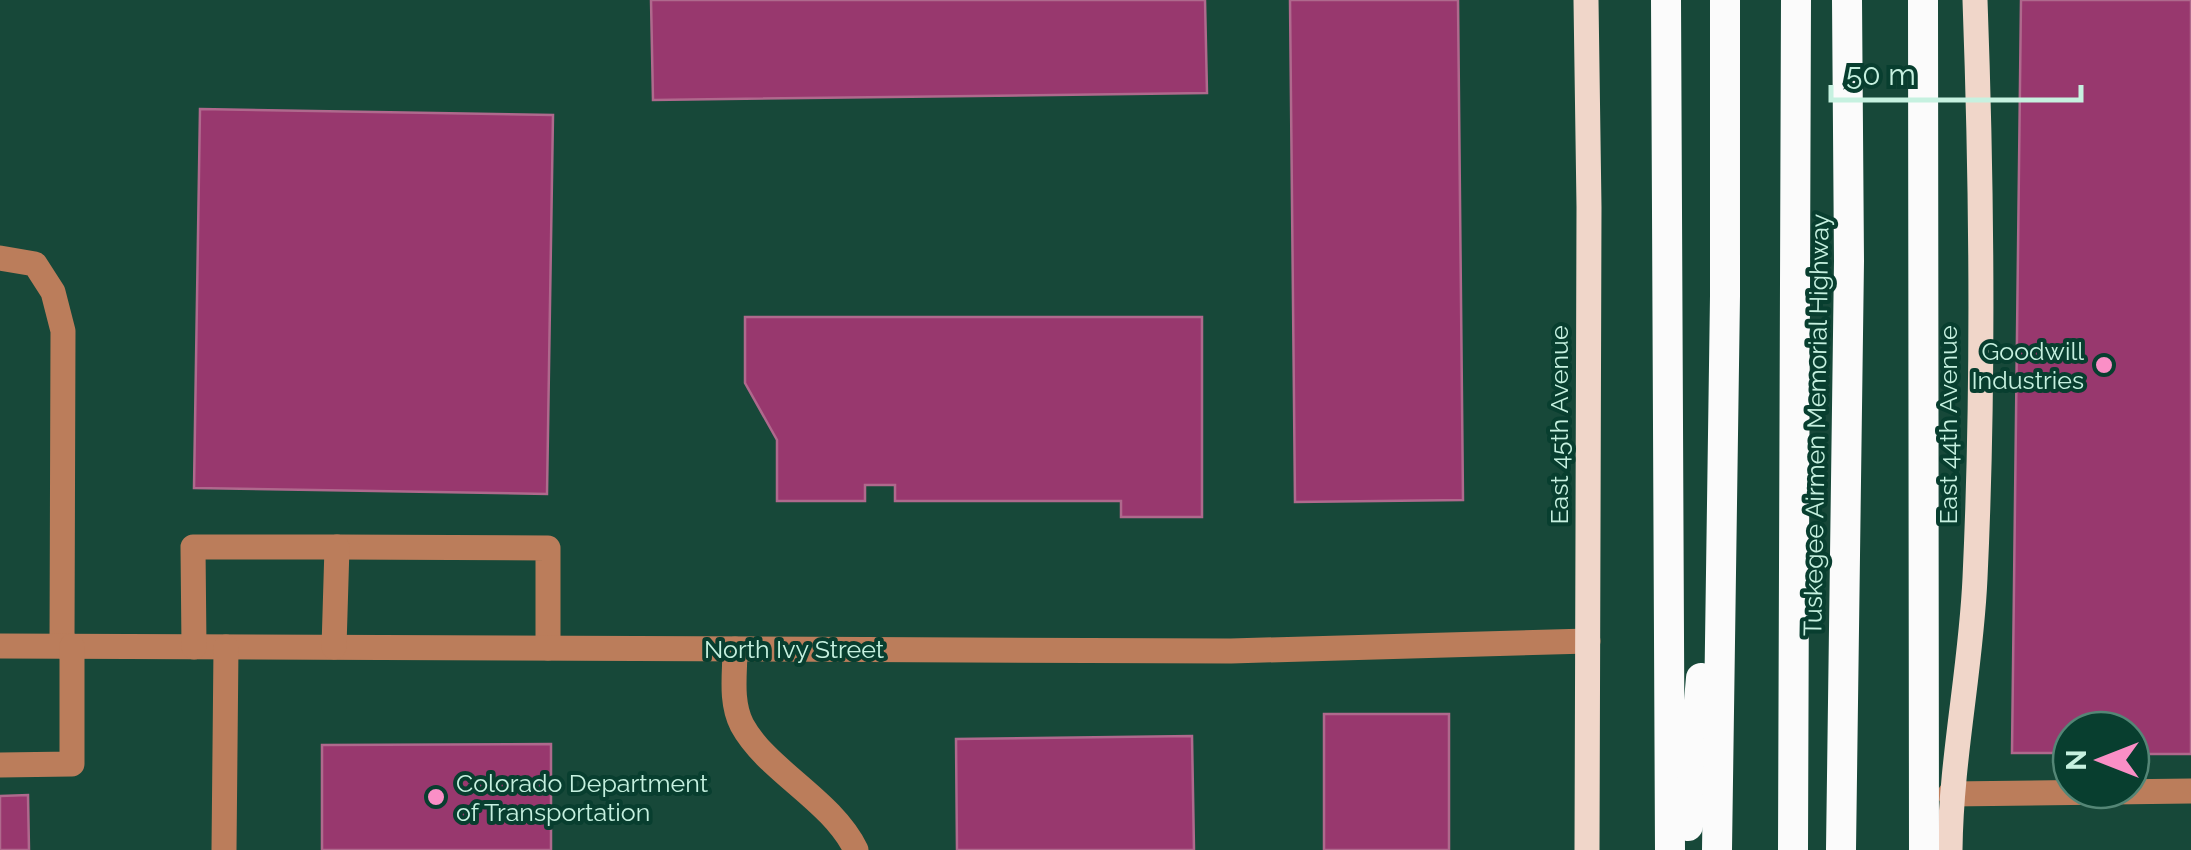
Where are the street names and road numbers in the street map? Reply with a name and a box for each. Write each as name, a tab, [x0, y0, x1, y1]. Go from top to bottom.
street label: Tuskegee Airmen Memorial Highway	[1797, 213, 1835, 636]
street label: East 45th Avenue	[1544, 325, 1574, 525]
street label: East 44th Avenue	[1933, 325, 1963, 525]
street label: North Ivy Street	[704, 634, 885, 664]

